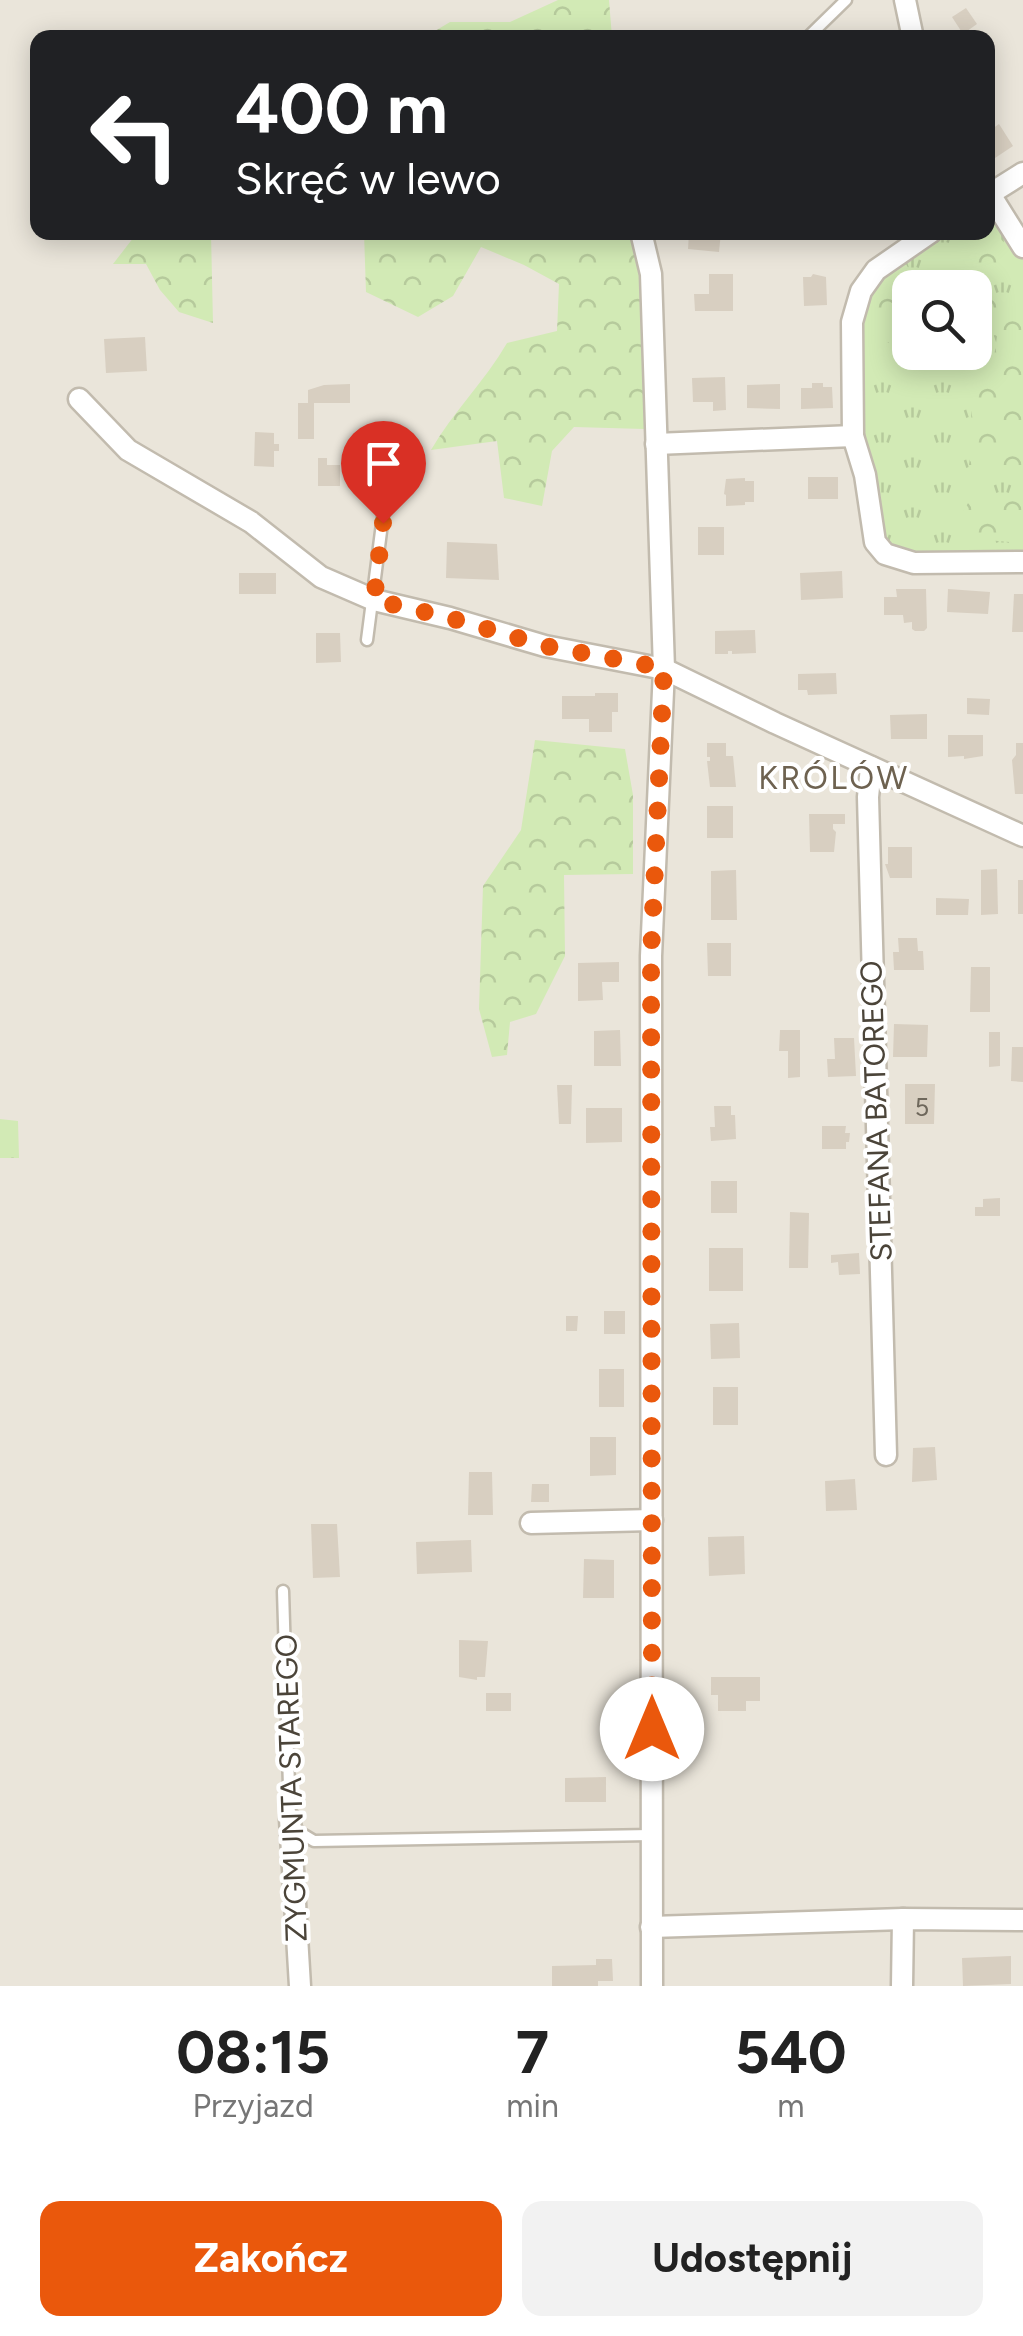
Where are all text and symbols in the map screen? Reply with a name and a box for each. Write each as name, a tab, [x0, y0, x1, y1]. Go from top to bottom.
text: 400 m	[235, 66, 448, 151]
icon: left	[70, 70, 200, 200]
text: Skręć w lewo	[235, 151, 501, 205]
map controls	[892, 270, 992, 370]
button: search	[892, 270, 992, 370]
pin	[341, 421, 426, 524]
icon: arrive	[356, 436, 411, 491]
district label: KRÓLÓW	[758, 759, 910, 797]
street label: STEFANA BATOREGO	[852, 960, 900, 1262]
house number: 5	[915, 1092, 929, 1122]
street label: ZYGMUNTA STAREGO	[267, 1633, 315, 1943]
position arrow	[600, 1677, 704, 1781]
text: 08:15	[176, 2016, 330, 2088]
text: 7	[516, 2016, 549, 2088]
text: 540	[735, 2016, 847, 2088]
text: Przyjazd	[193, 2087, 314, 2125]
text: min	[506, 2087, 559, 2125]
text: m	[777, 2087, 805, 2125]
button: Zakończ	[40, 2201, 502, 2316]
button: Udostępnij	[522, 2201, 983, 2316]

